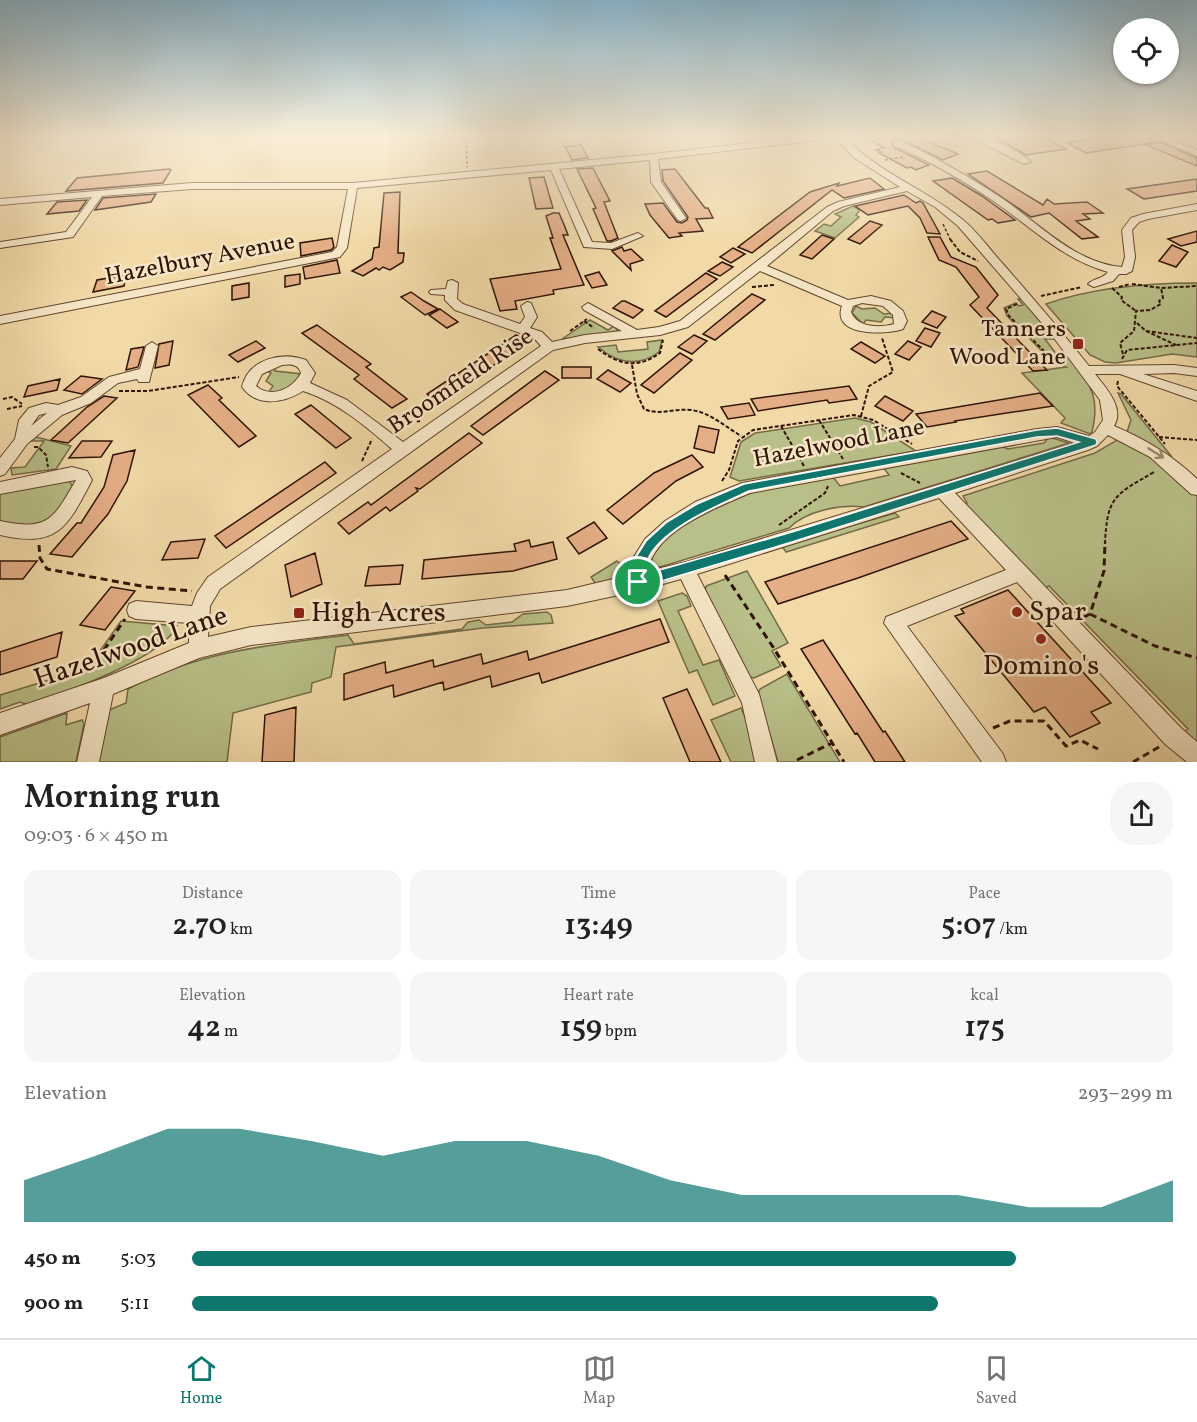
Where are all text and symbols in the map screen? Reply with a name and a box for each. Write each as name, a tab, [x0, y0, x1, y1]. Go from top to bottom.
map controls	[1113, 18, 1179, 84]
button: locate	[1113, 18, 1179, 84]
street label: Hazelbury Avenue	[102, 225, 298, 295]
place label: Tanners Wood Lane	[949, 313, 1066, 375]
street label: Broomfield Rise	[381, 321, 541, 443]
marker: Tanners Wood Lane	[1071, 337, 1085, 351]
street label: Hazelwood Lane	[750, 411, 928, 477]
one-way arrow	[1147, 447, 1164, 459]
pin	[612, 556, 663, 607]
icon: arrive	[621, 565, 654, 598]
place label: Spar	[1029, 593, 1086, 632]
place label: High Acres	[311, 594, 446, 633]
street label: Hazelwood Lane	[29, 597, 233, 699]
marker: Spar	[1010, 605, 1024, 619]
marker: High Acres	[292, 606, 306, 620]
marker: Domino's	[1034, 632, 1048, 646]
place label: Domino's	[983, 647, 1099, 686]
text: Morning run	[24, 776, 221, 822]
button: share	[1110, 782, 1173, 845]
text: 09:03 · 6 × 450 m	[24, 822, 168, 850]
text: Distance	[182, 883, 243, 905]
text: Time	[581, 883, 616, 905]
text: Pace	[968, 883, 1001, 905]
text: 2.70	[172, 905, 227, 947]
text: 13:49	[564, 905, 633, 947]
text: 5:07	[941, 905, 996, 947]
text: km	[227, 919, 253, 941]
text: /km	[996, 919, 1028, 941]
text: Elevation	[179, 985, 246, 1007]
text: Heart rate	[563, 985, 634, 1007]
text: kcal	[970, 985, 999, 1007]
text: 42	[187, 1007, 221, 1049]
text: 159	[560, 1007, 602, 1049]
text: 175	[964, 1007, 1005, 1049]
text: m	[221, 1021, 238, 1043]
text: bpm	[602, 1021, 637, 1043]
text: Elevation	[24, 1080, 107, 1108]
text: 293–299 m	[1078, 1080, 1173, 1108]
text: 450 m	[24, 1245, 81, 1273]
text: 5:03	[120, 1245, 156, 1273]
text: 900 m	[24, 1290, 83, 1318]
text: 5:11	[120, 1290, 150, 1318]
tab: Home	[180, 1352, 222, 1410]
tab: Map	[583, 1352, 616, 1410]
tab: Saved	[976, 1352, 1017, 1410]

